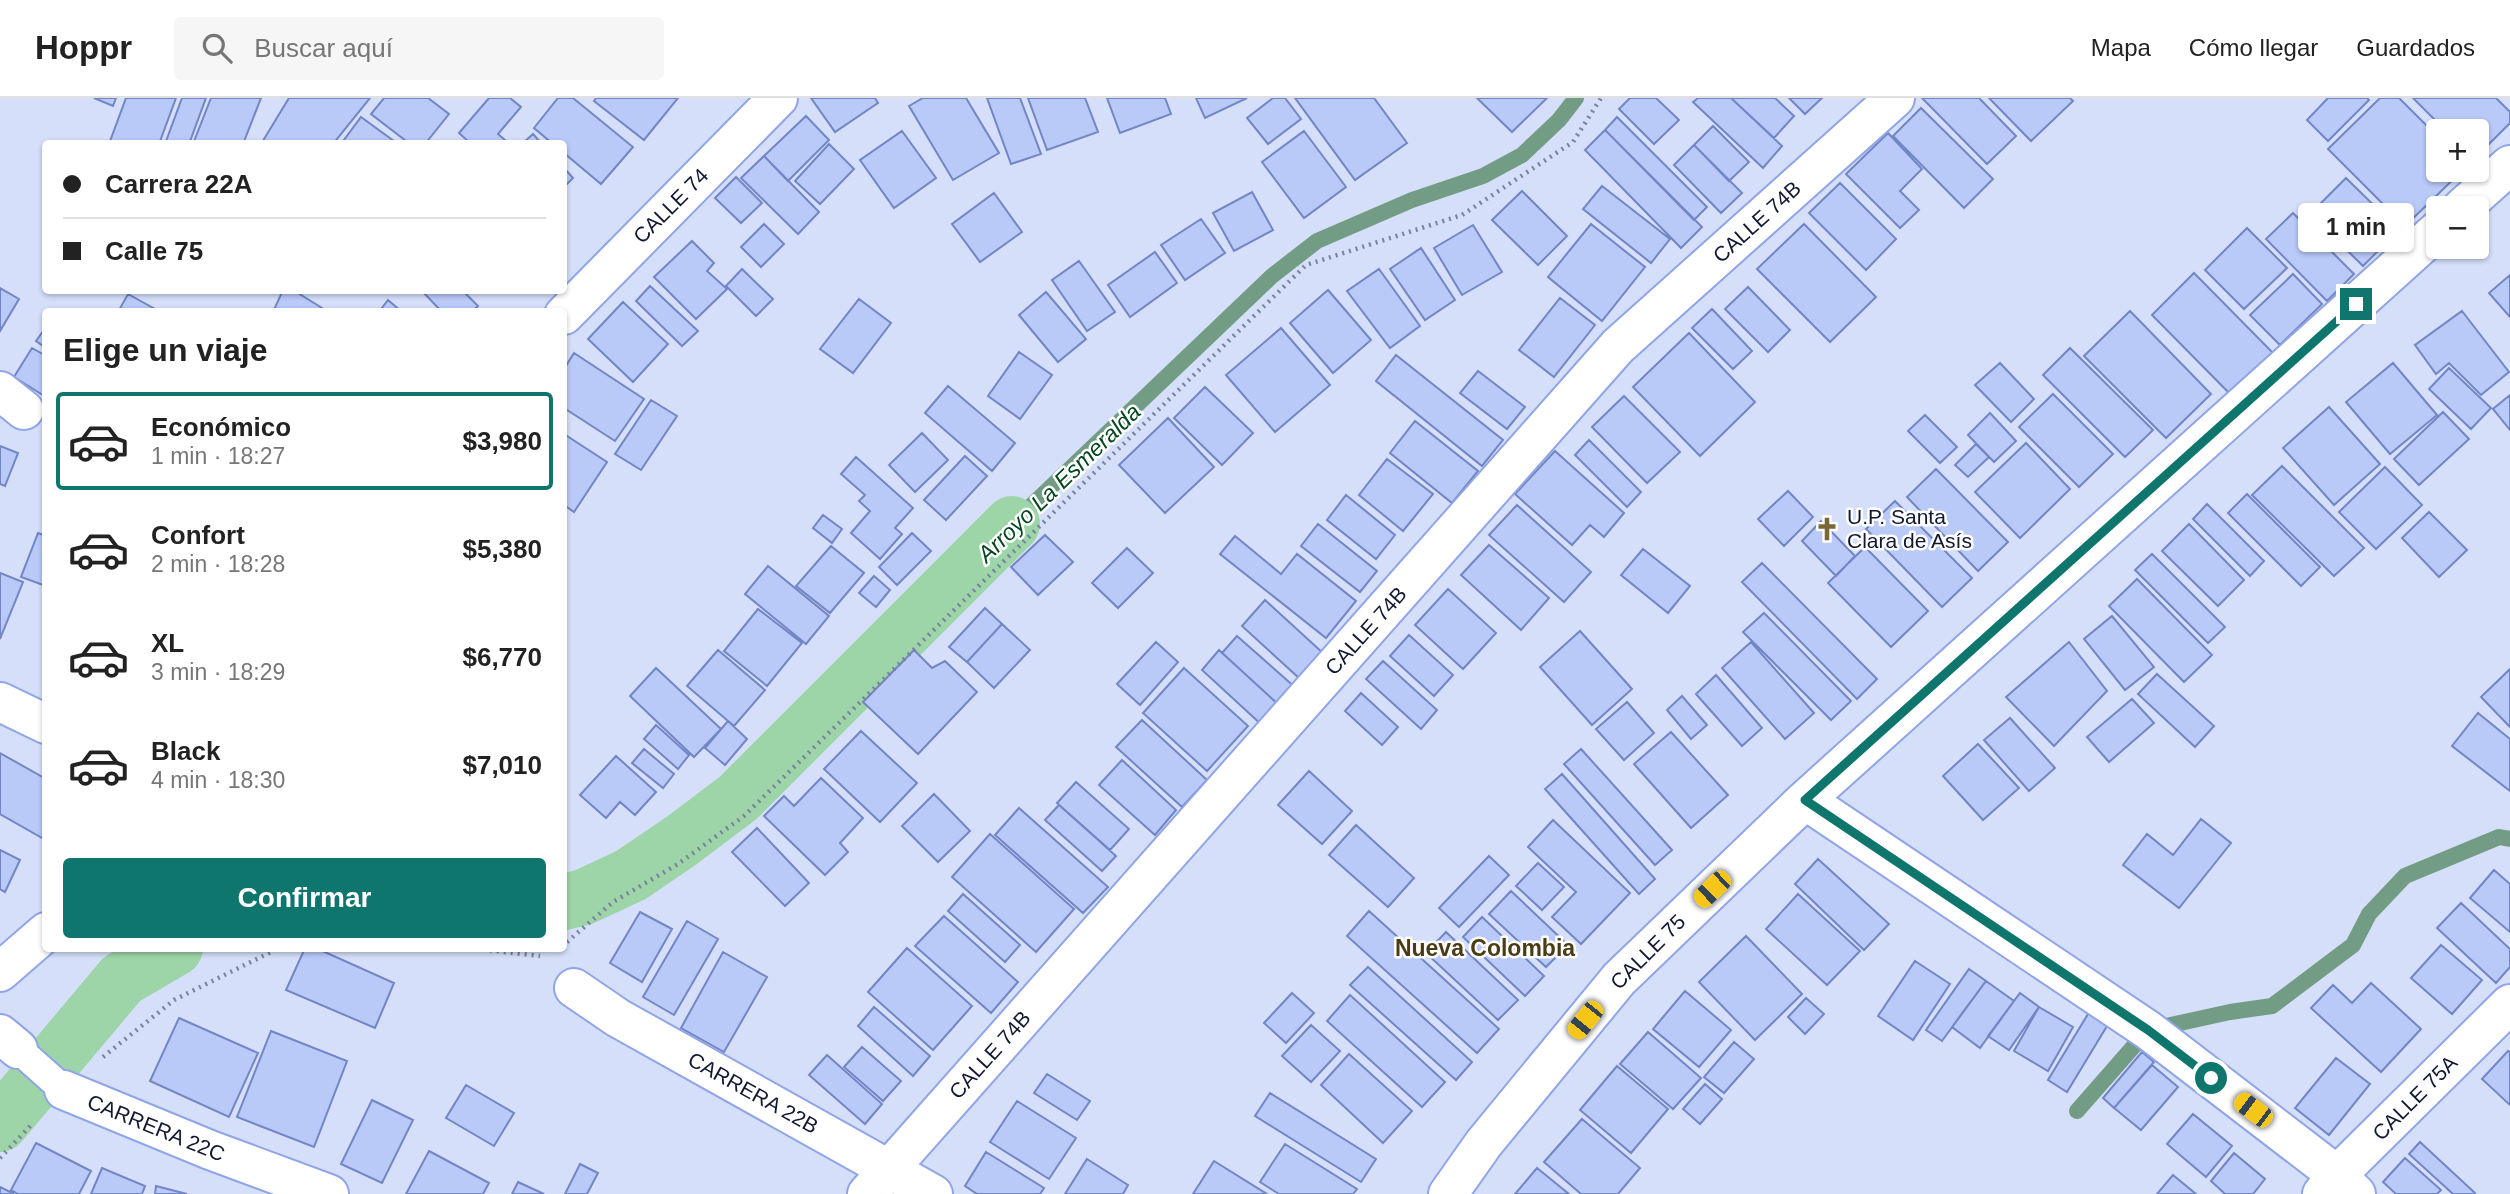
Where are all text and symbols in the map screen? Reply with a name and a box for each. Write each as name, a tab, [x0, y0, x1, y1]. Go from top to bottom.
search box	[174, 17, 664, 80]
text: Hoppr	[35, 29, 132, 66]
icon: search	[198, 29, 236, 67]
text: Buscar aquí	[254, 33, 393, 63]
text: Mapa	[2091, 34, 2151, 61]
text: Cómo llegar	[2189, 34, 2318, 61]
text: Guardados	[2356, 34, 2475, 61]
map controls	[2426, 119, 2489, 259]
button: +	[2426, 119, 2489, 182]
street label: CALLE 74	[629, 163, 713, 248]
text: Carrera 22A	[105, 169, 252, 199]
street label: CALLE 74B	[1708, 176, 1805, 267]
button: −	[2426, 196, 2489, 259]
callout: 1 min	[2298, 202, 2414, 252]
text: 1 min	[2326, 214, 2386, 240]
text: Calle 75	[105, 236, 203, 266]
route end	[2340, 288, 2372, 320]
text: Elige un viaje	[63, 332, 268, 368]
water label: Arroyo La Esmeralda	[971, 399, 1146, 569]
icon: car	[67, 410, 130, 473]
text: Económico	[151, 412, 291, 442]
text: $3,980	[462, 426, 542, 456]
text: 1 min · 18:27	[151, 443, 285, 469]
place label: U.P. Santa Clara de Asís	[1847, 505, 1972, 552]
church icon: U.P. Santa Clara de Asís	[1813, 515, 1841, 543]
icon: car	[67, 518, 130, 581]
text: Confort	[151, 520, 245, 550]
text: $5,380	[462, 534, 542, 564]
text: 2 min · 18:28	[151, 551, 285, 577]
street label: CALLE 74B	[1320, 582, 1411, 679]
icon: car	[67, 626, 130, 689]
text: XL	[151, 628, 184, 658]
text: $6,770	[462, 642, 542, 672]
text: 3 min · 18:29	[151, 659, 285, 685]
icon: car	[67, 734, 130, 797]
text: Black	[151, 736, 220, 766]
text: $7,010	[462, 750, 542, 780]
text: 4 min · 18:30	[151, 767, 285, 793]
button: Confirmar	[63, 858, 546, 938]
car	[1690, 867, 1735, 911]
street label: CALLE 75	[1606, 910, 1690, 994]
district label: Nueva Colombia	[1395, 935, 1575, 961]
car	[1564, 997, 1607, 1043]
street label: CALLE 74B	[944, 1006, 1035, 1103]
street label: CARRERA 22B	[684, 1047, 822, 1138]
street label: CALLE 75A	[2368, 1051, 2462, 1145]
route start	[2195, 1062, 2227, 1094]
car	[2230, 1089, 2277, 1131]
street label: CARRERA 22C	[84, 1090, 228, 1166]

